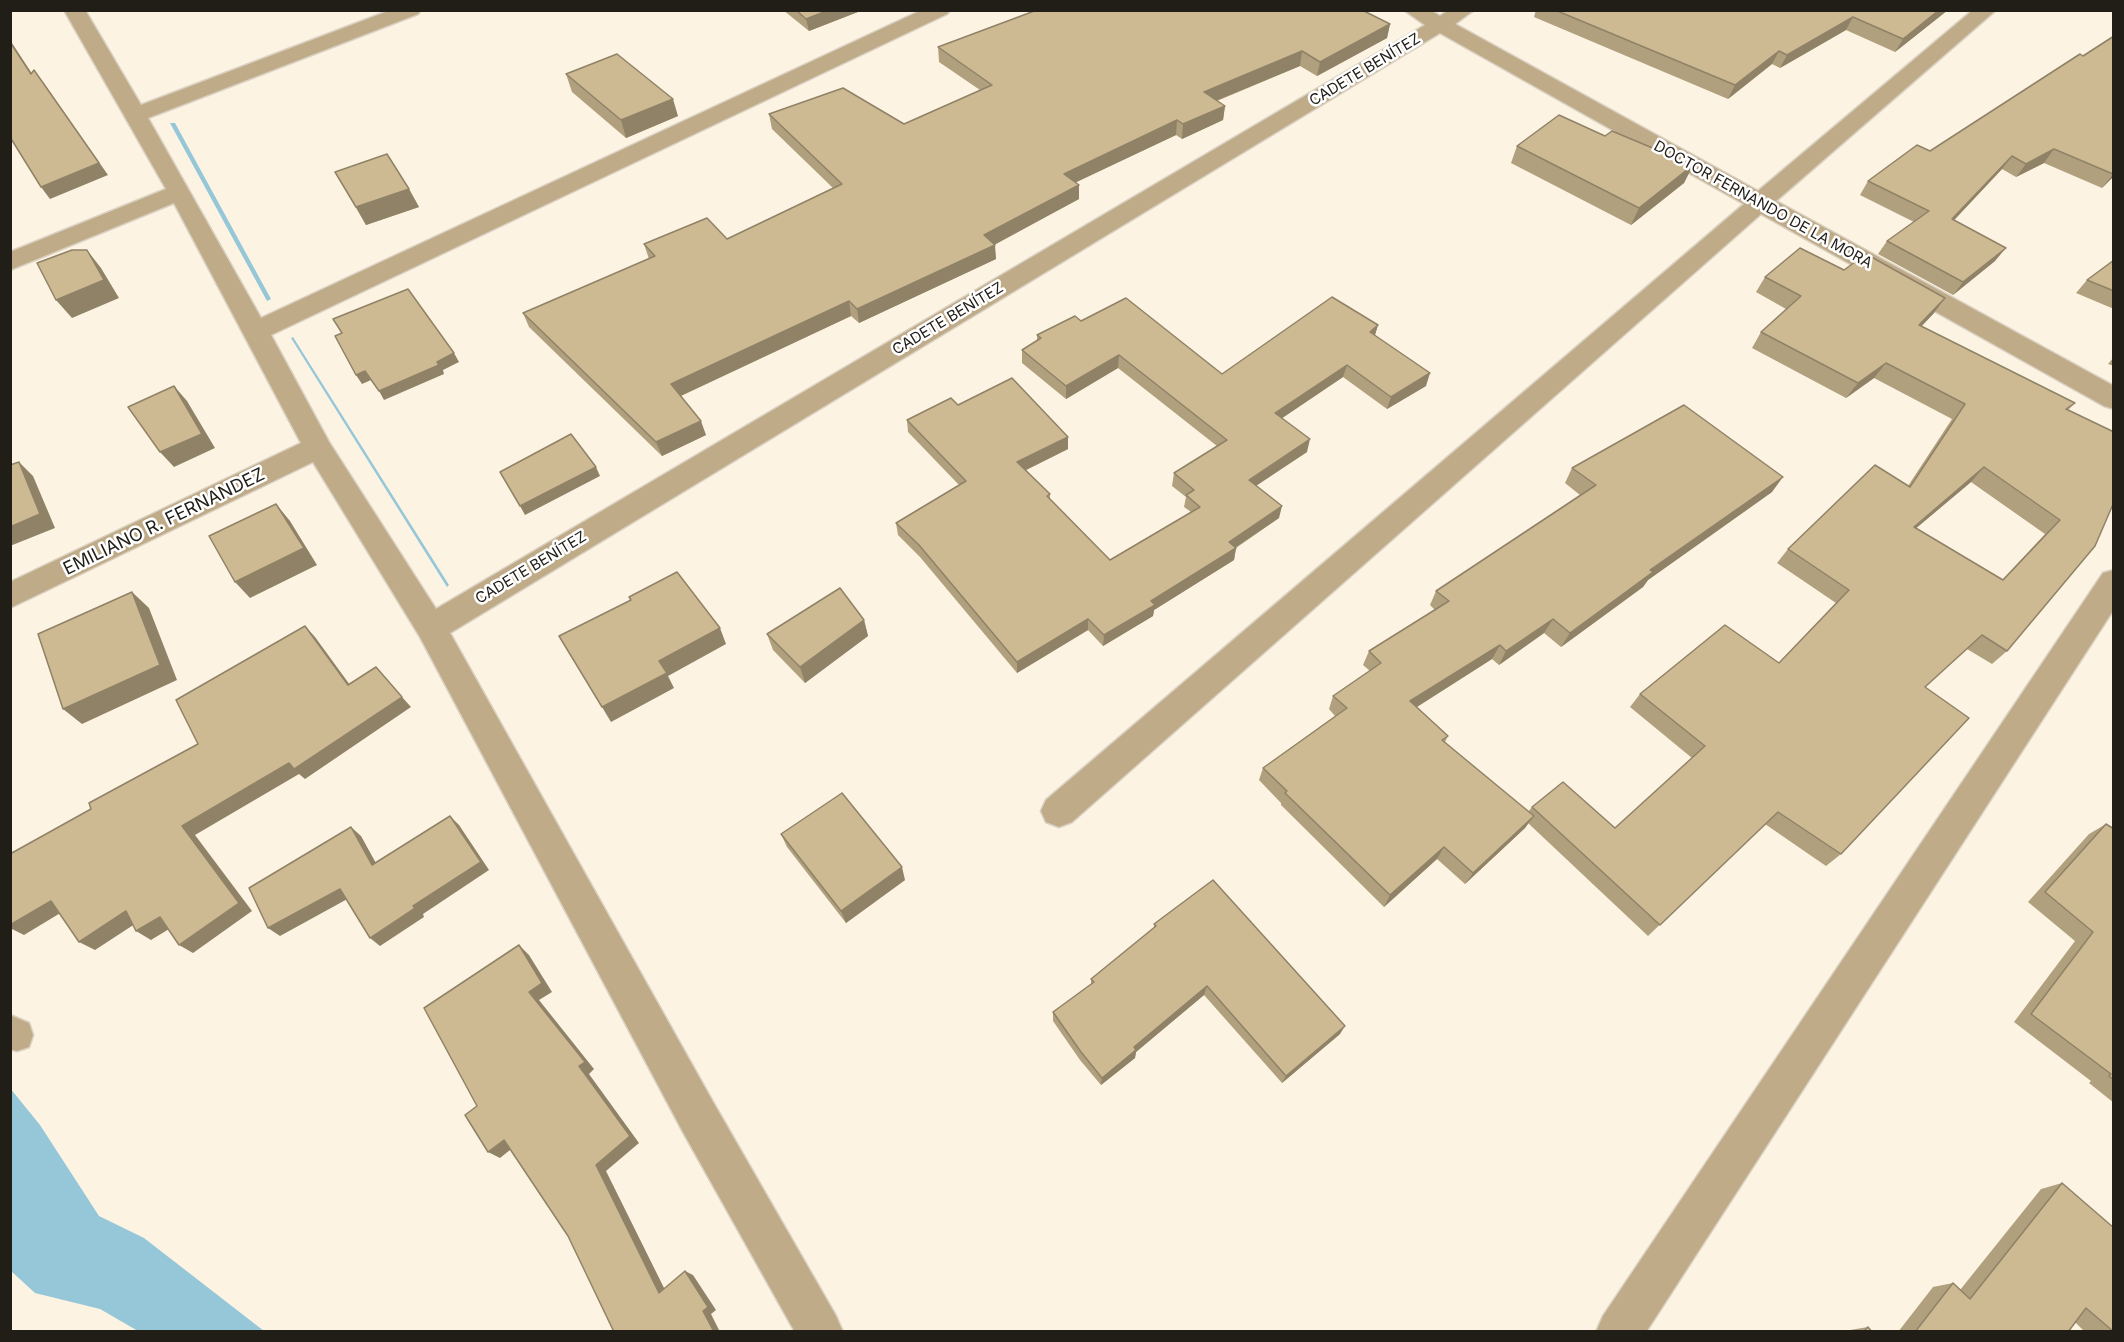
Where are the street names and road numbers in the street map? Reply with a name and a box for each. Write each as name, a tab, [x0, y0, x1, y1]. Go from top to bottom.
street label: CADETE BENÍTEZ	[1306, 30, 1424, 110]
street label: DOCTOR FERNANDO DE LA MORA	[1651, 137, 1875, 273]
street label: CADETE BENÍTEZ	[889, 279, 1007, 359]
street label: EMILIANO R. FERNANDEZ	[60, 464, 268, 580]
street label: CADETE BENÍTEZ	[472, 528, 590, 608]

